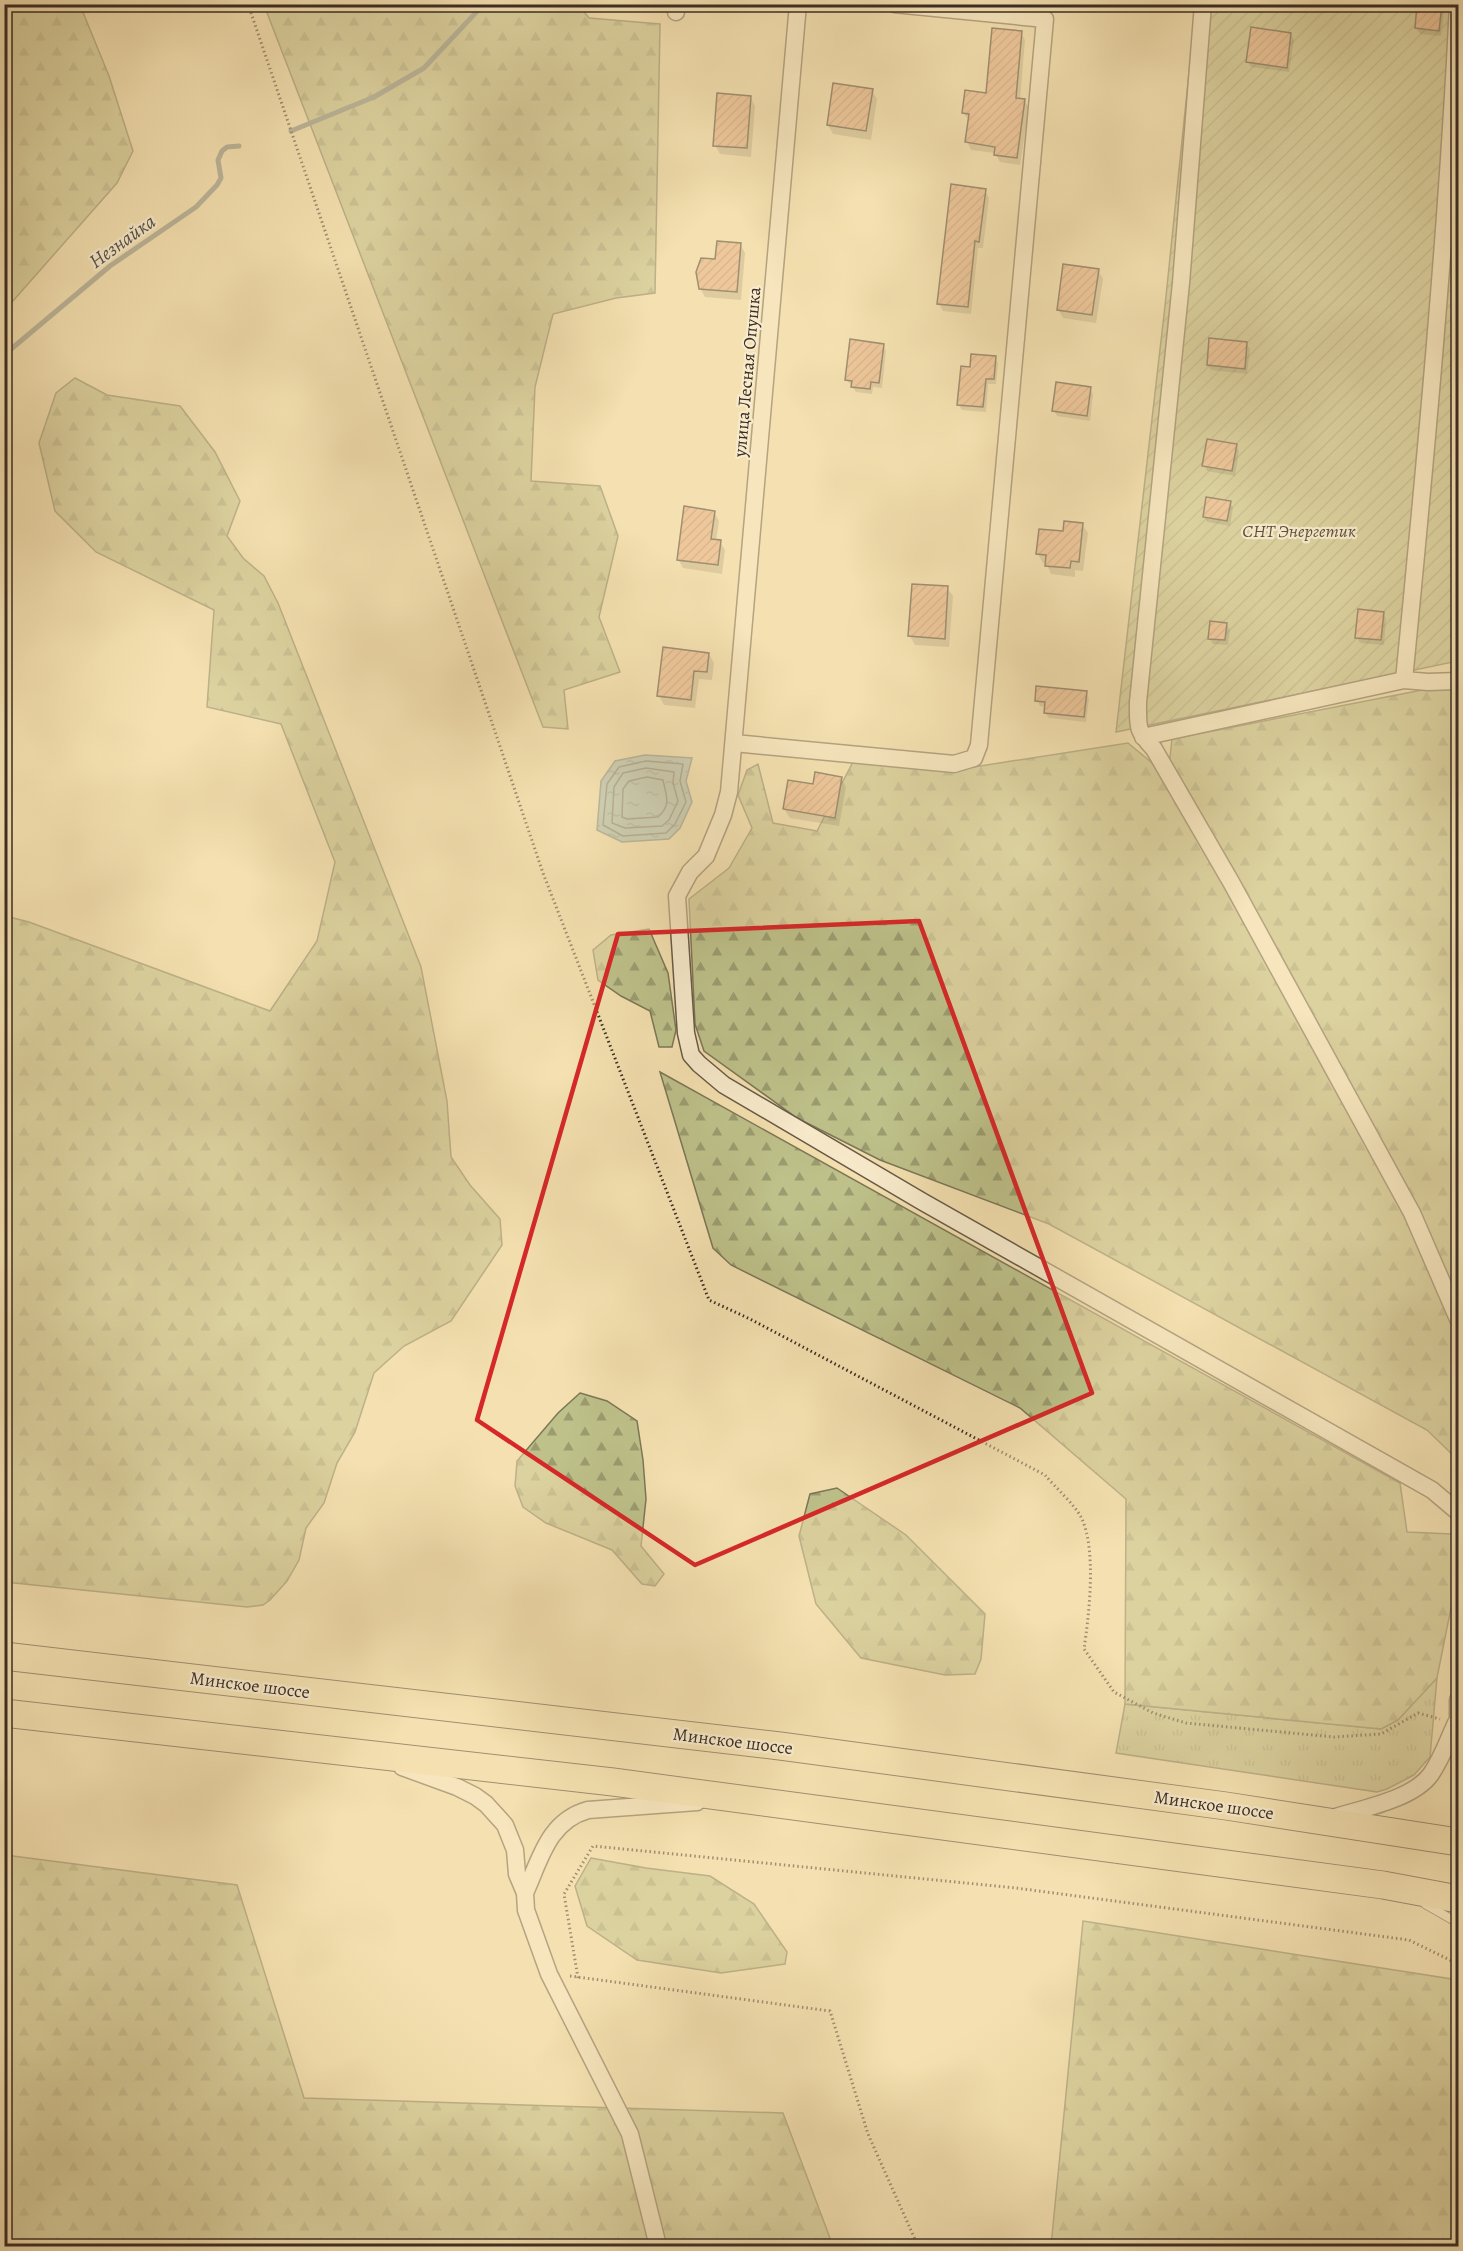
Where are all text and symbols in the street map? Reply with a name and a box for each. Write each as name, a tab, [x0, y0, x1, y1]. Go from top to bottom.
water label: Незнайка	[83, 208, 161, 275]
street label: улица Лесная Опушка	[728, 285, 766, 459]
park label: СНТ Энергетик	[1242, 519, 1356, 543]
street label: Минское шоссе	[189, 1666, 311, 1704]
street label: Минское шоссе	[672, 1722, 794, 1760]
street label: Минское шоссе	[1152, 1785, 1276, 1825]

